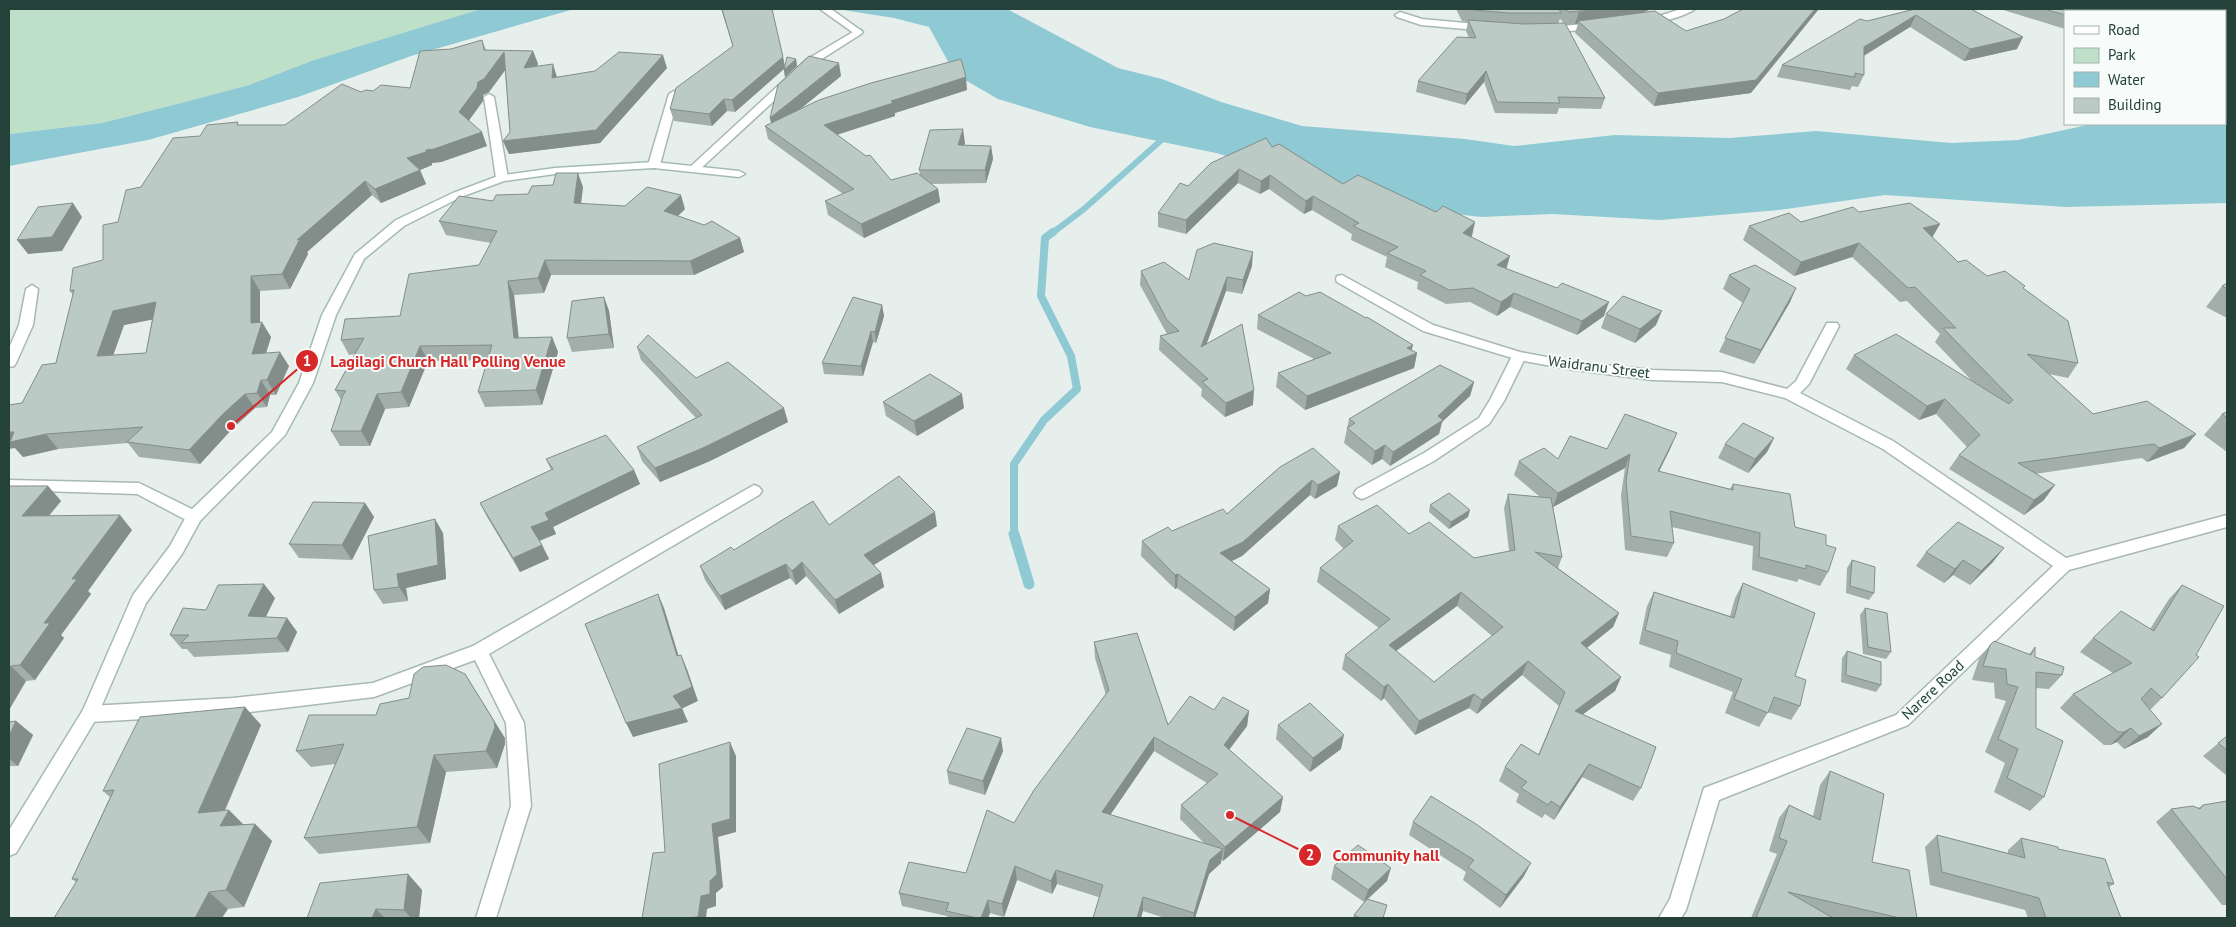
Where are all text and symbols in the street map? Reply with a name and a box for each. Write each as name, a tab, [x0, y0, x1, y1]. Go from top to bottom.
legend	[2064, 10, 2226, 125]
text: Road	[2108, 20, 2140, 39]
text: Park	[2108, 45, 2136, 64]
text: Water	[2108, 70, 2145, 89]
text: Building	[2108, 95, 2162, 114]
callout: Lagilagi Church Hall Polling Venue	[295, 345, 576, 376]
text: 1	[303, 351, 311, 370]
text: Lagilagi Church Hall Polling Venue	[330, 351, 566, 371]
street label: Waidranu Street	[1547, 351, 1651, 382]
street label: Narere Road	[1897, 656, 1968, 723]
callout: Community hall	[1298, 840, 1450, 871]
text: 2	[1306, 845, 1314, 864]
text: Community hall	[1333, 845, 1440, 865]

